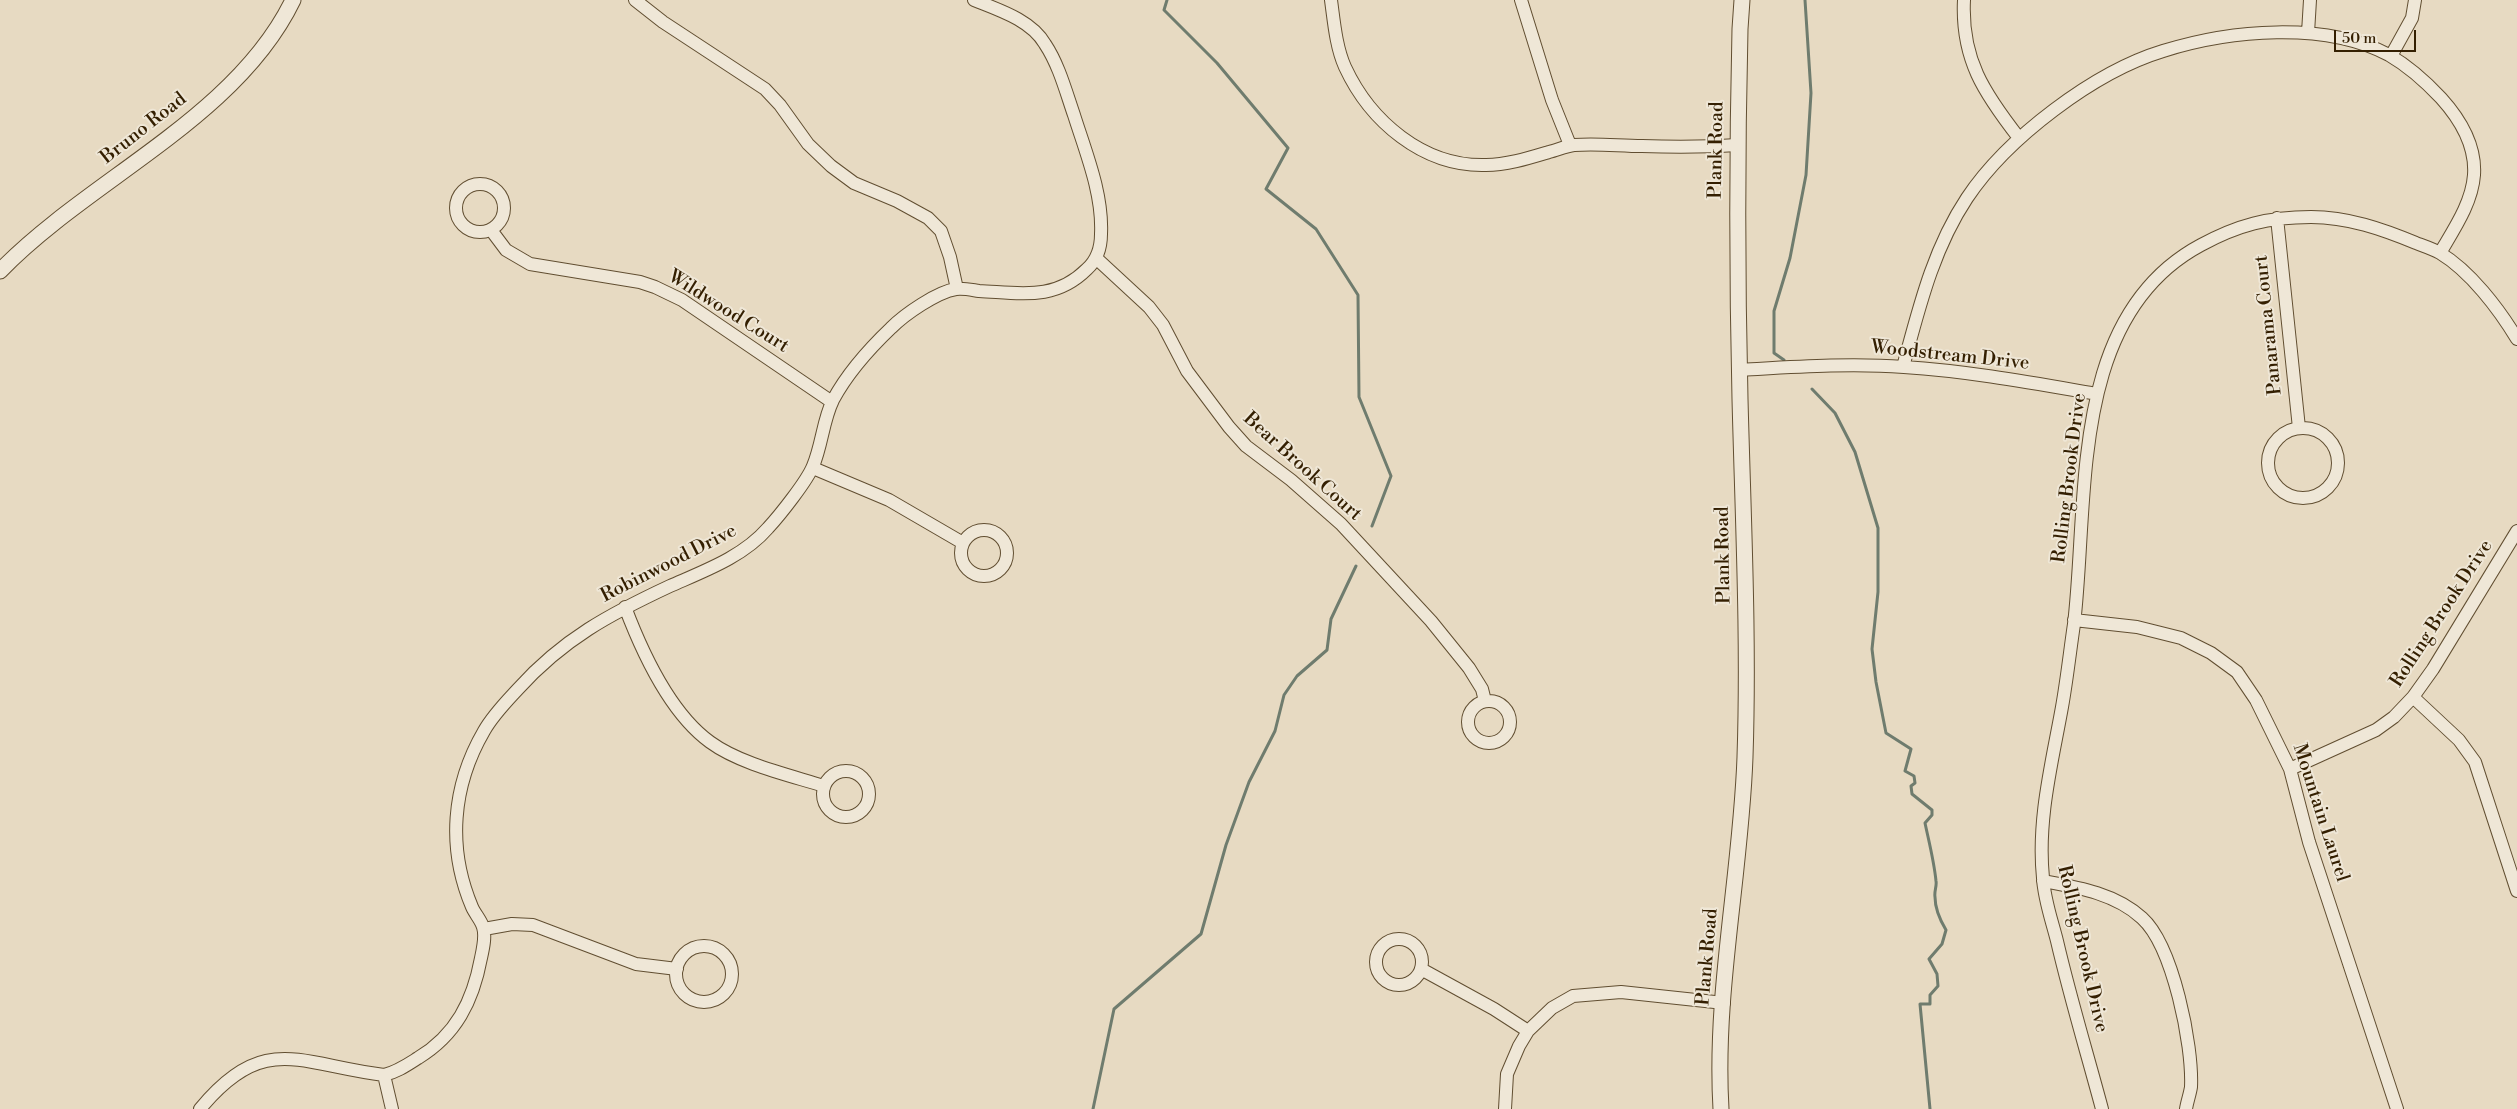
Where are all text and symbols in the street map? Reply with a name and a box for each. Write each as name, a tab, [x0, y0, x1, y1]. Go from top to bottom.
scale bar	[2337, 20, 2420, 52]
text: 50 m	[2342, 29, 2376, 48]
street label: Bruno Road	[96, 88, 192, 170]
street label: Plank Road	[1705, 101, 1729, 199]
street label: Panarama Court	[2250, 254, 2288, 396]
street label: Wildwood Court	[663, 266, 793, 358]
street label: Woodstream Drive	[1870, 336, 2030, 376]
street label: Rolling Brook Drive	[2048, 392, 2092, 564]
street label: Bear Brook Court	[1238, 408, 1366, 526]
street label: Plank Road	[1712, 506, 1736, 604]
street label: Robinwood Drive	[597, 520, 741, 608]
street label: Rolling Brook Drive	[2386, 536, 2498, 692]
street label: Mountain Laurel	[2287, 741, 2353, 885]
street label: Rolling Brook Drive	[2052, 863, 2112, 1035]
street label: Plank Road	[1692, 907, 1724, 1007]

